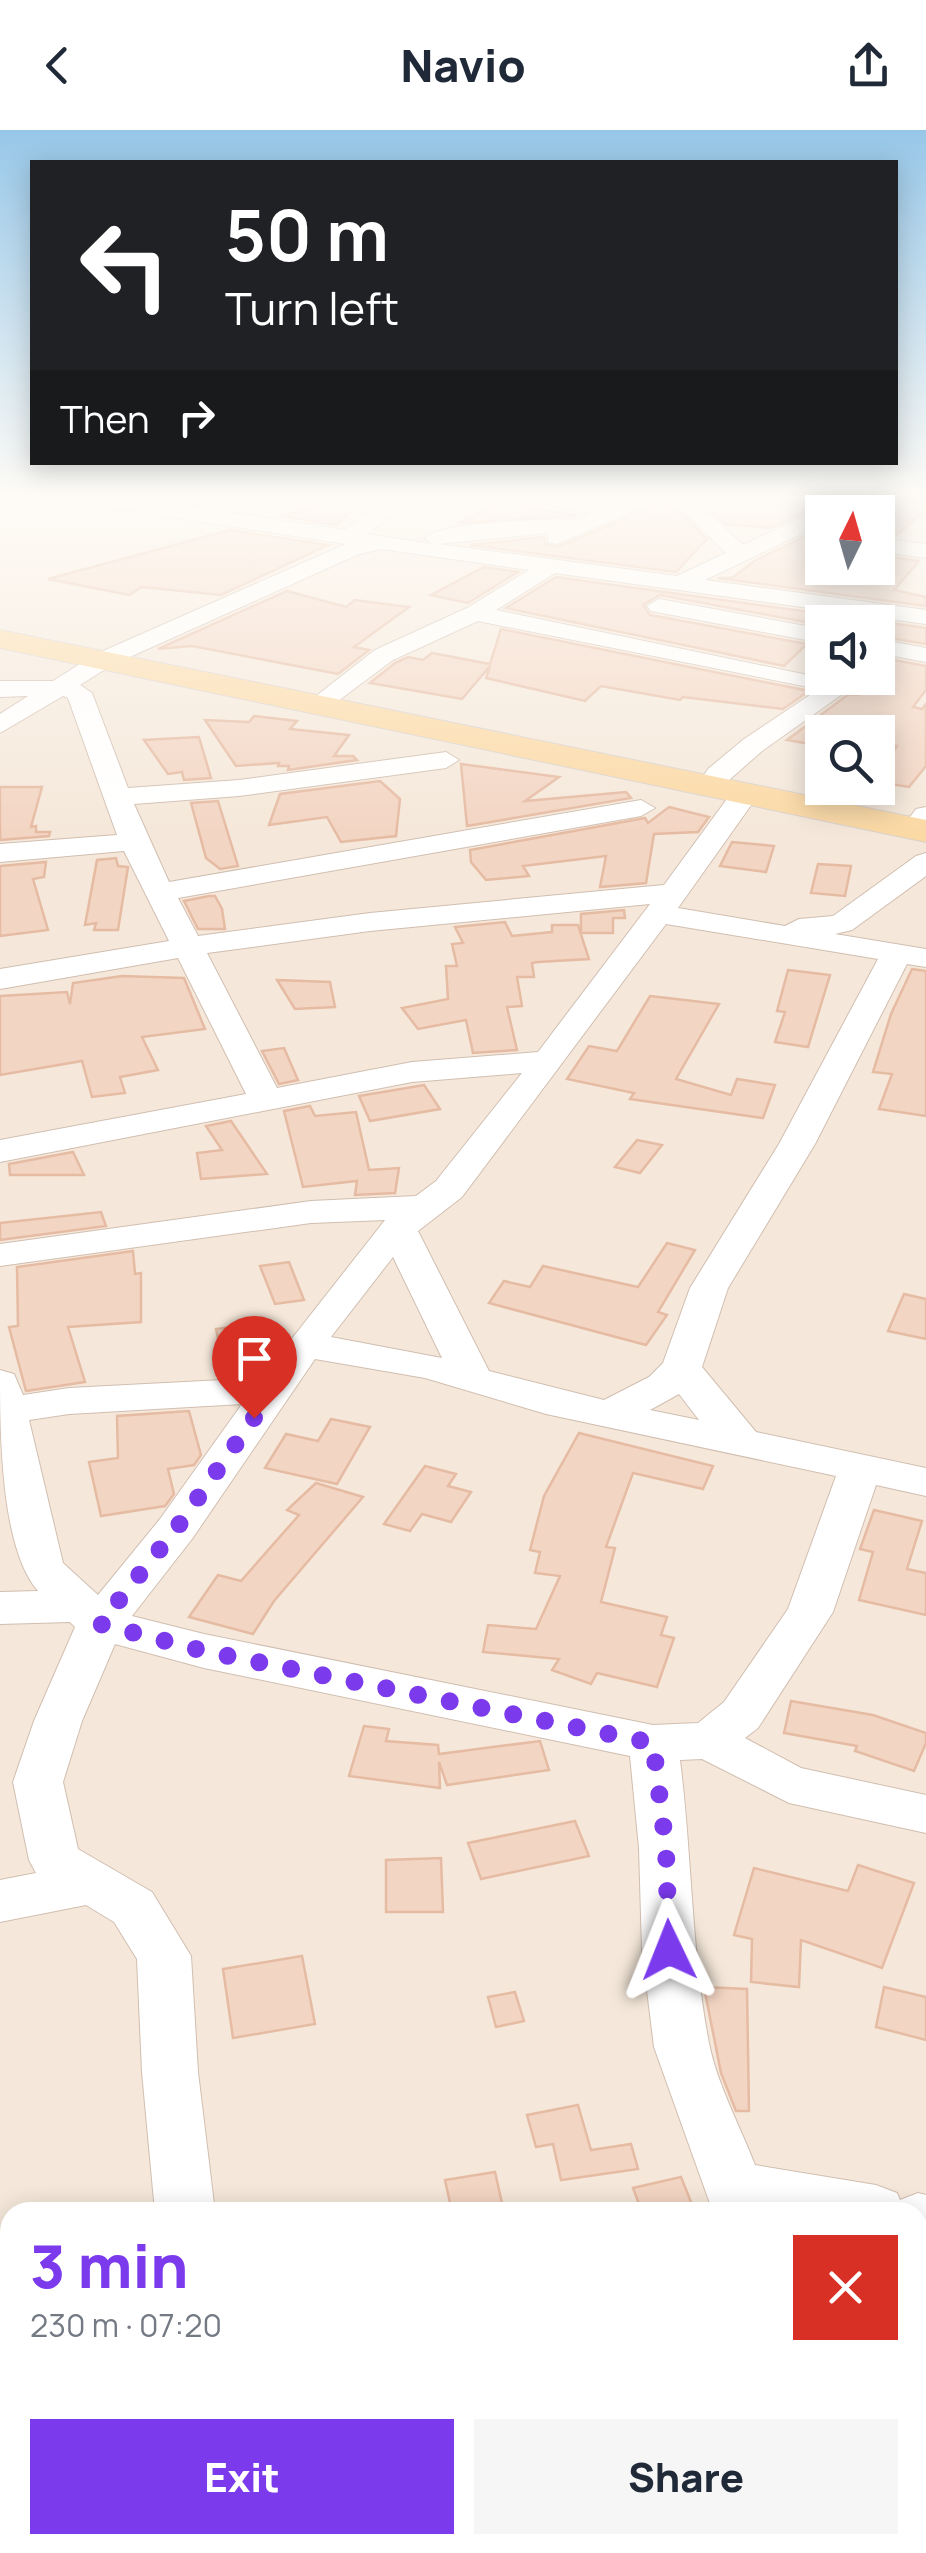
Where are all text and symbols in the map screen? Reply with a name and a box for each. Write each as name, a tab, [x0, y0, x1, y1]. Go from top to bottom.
text: Navio	[400, 34, 526, 96]
icon: back	[30, 38, 85, 93]
icon: share	[841, 38, 896, 93]
text: 50 m	[225, 186, 389, 282]
icon: left	[60, 200, 190, 330]
text: Turn left	[225, 277, 399, 339]
icon: right	[169, 390, 224, 445]
text: Then	[60, 392, 149, 444]
north arrow	[805, 495, 895, 585]
map controls	[805, 495, 895, 805]
button: sound	[805, 605, 895, 695]
button: search	[805, 715, 895, 805]
pin	[212, 1316, 297, 1419]
icon: arrive	[227, 1331, 282, 1386]
position arrow	[617, 1898, 721, 2002]
text: 3 min	[30, 2224, 188, 2306]
button: close	[793, 2235, 898, 2340]
text: 230 m · 07:20	[30, 2303, 222, 2347]
button: Exit	[30, 2419, 454, 2534]
button: Share	[474, 2419, 898, 2534]

